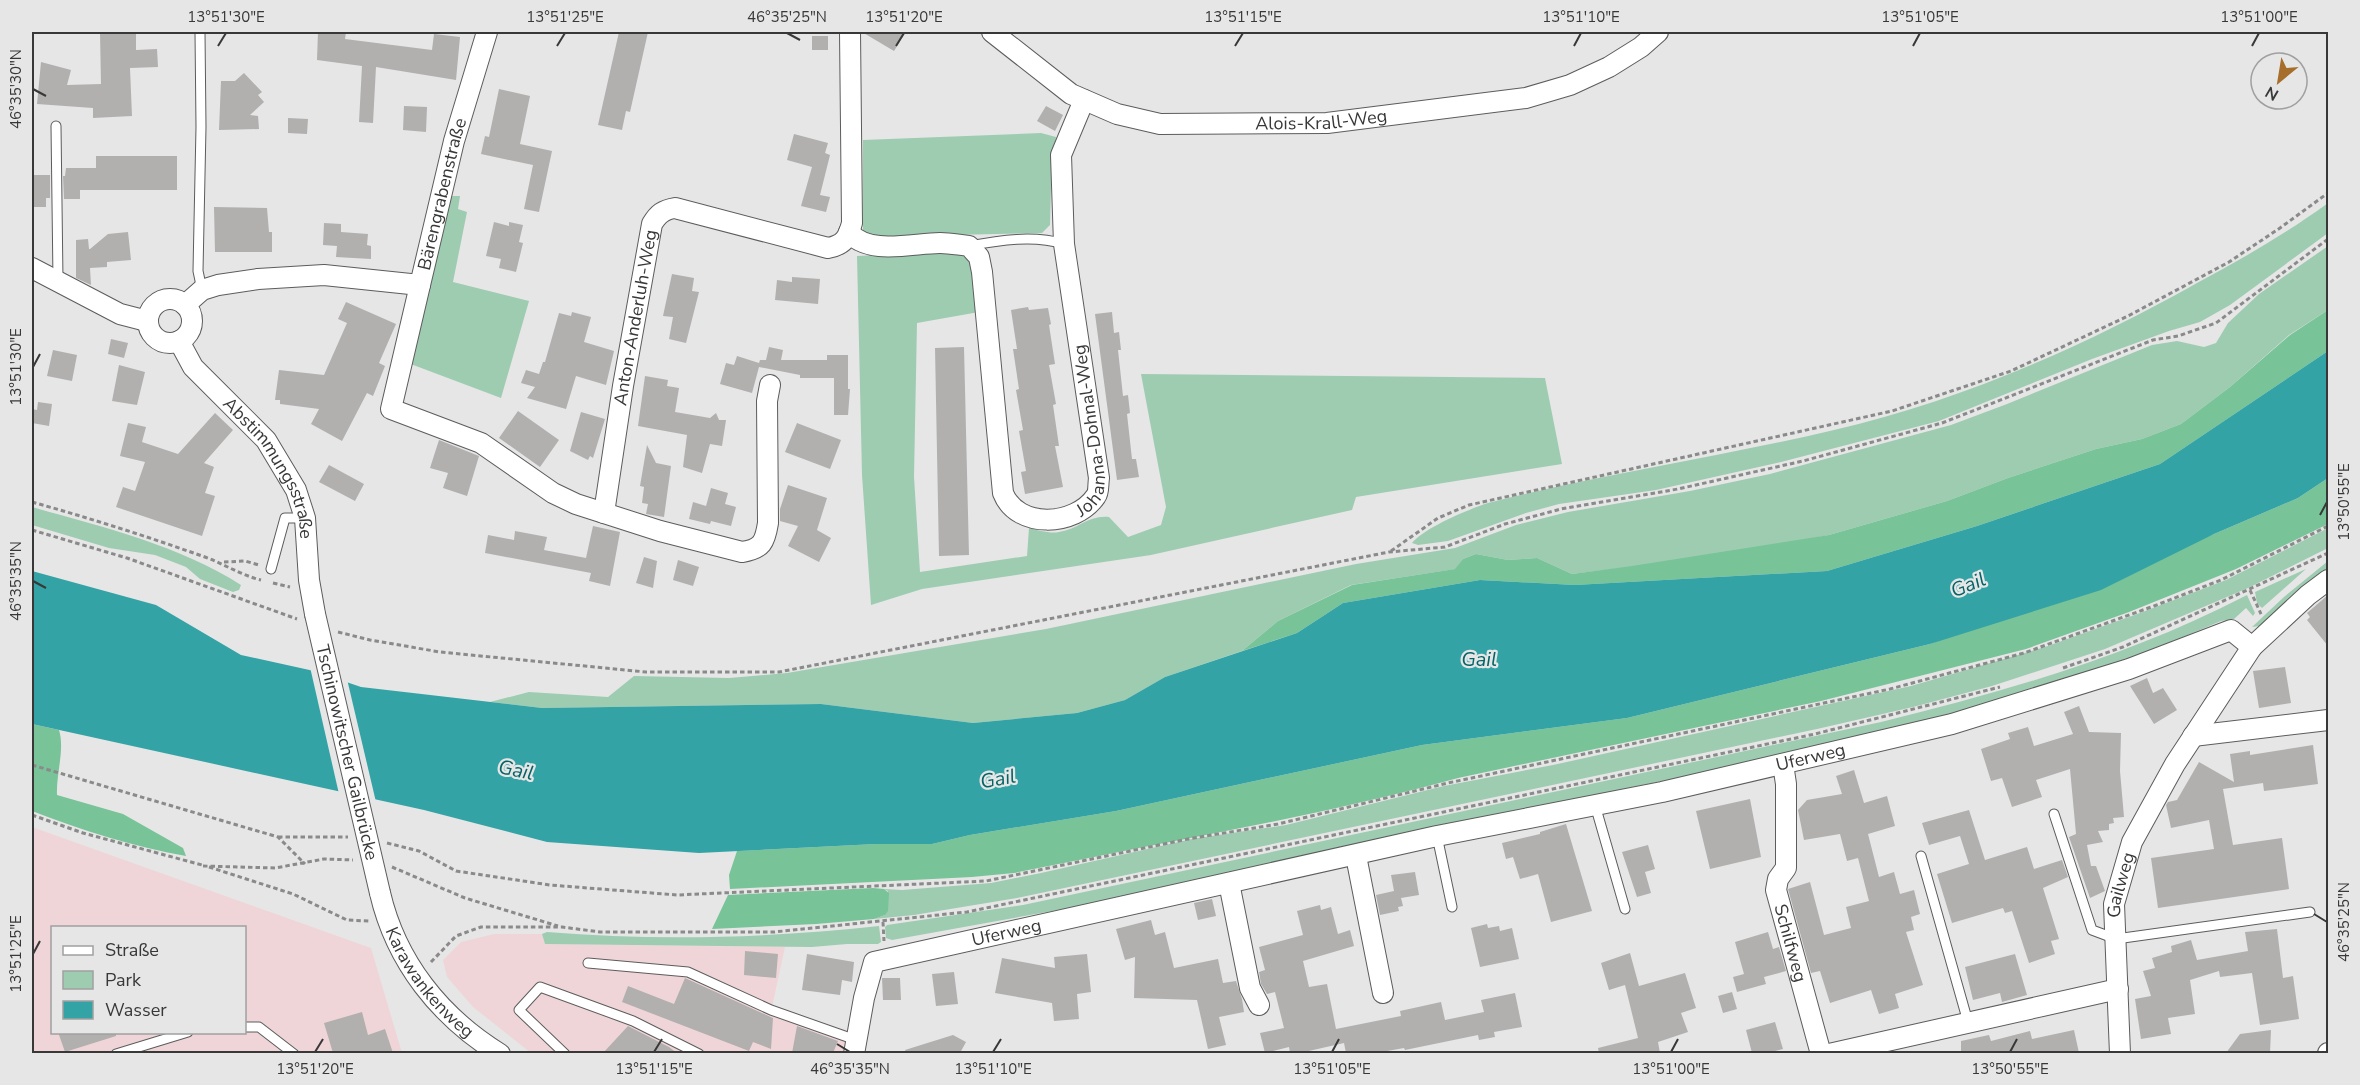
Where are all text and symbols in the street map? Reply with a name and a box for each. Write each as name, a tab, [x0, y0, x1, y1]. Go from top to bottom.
text: 13°51'30"E	[187, 7, 265, 27]
text: 13°51'25"E	[526, 7, 604, 27]
text: 46°35'25"N	[747, 7, 827, 27]
text: 13°51'20"E	[865, 7, 943, 27]
text: 13°51'15"E	[1204, 7, 1282, 27]
text: 13°51'10"E	[1542, 7, 1620, 27]
text: 13°51'05"E	[1881, 7, 1959, 27]
text: 13°51'00"E	[2220, 7, 2298, 27]
text: 46°35'30"N	[6, 49, 26, 129]
north arrow	[2249, 51, 2309, 111]
text: N	[2261, 81, 2283, 106]
street label: Alois-Krall-Weg	[1255, 104, 1388, 135]
street label: Bärengrabenstraße	[412, 115, 472, 273]
street label: Anton-Anderluh-Weg	[608, 228, 663, 407]
text: 13°51'30"E	[6, 328, 26, 406]
street label: Johanna-Dohnal-Weg	[1067, 343, 1111, 523]
street label: Abstimmungsstraße	[218, 392, 318, 540]
text: 13°50'55"E	[2334, 463, 2354, 541]
text: 46°35'35"N	[6, 541, 26, 621]
water label: Gail	[1946, 566, 1990, 604]
street label: Tschinowitscher Gailbrücke	[311, 642, 384, 862]
water label: Gail	[1461, 646, 1497, 673]
street label: Uferweg	[1773, 737, 1848, 777]
water label: Gail	[496, 753, 536, 787]
water label: Gail	[978, 763, 1018, 795]
street label: Gailweg	[2102, 849, 2140, 918]
text: 46°35'25"N	[2334, 882, 2354, 962]
street label: Schilfweg	[1768, 901, 1813, 985]
street label: Uferweg	[969, 913, 1044, 952]
text: 13°51'25"E	[6, 915, 26, 993]
street label: Karawankenweg	[380, 923, 479, 1043]
legend	[51, 926, 246, 1034]
text: Straße	[105, 938, 159, 962]
text: Park	[105, 968, 142, 992]
text: Wasser	[105, 998, 167, 1022]
text: 13°51'20"E	[276, 1059, 354, 1079]
text: 13°51'15"E	[615, 1059, 693, 1079]
text: 46°35'35"N	[810, 1059, 890, 1079]
text: 13°51'10"E	[954, 1059, 1032, 1079]
text: 13°51'05"E	[1293, 1059, 1371, 1079]
text: 13°51'00"E	[1632, 1059, 1710, 1079]
text: 13°50'55"E	[1971, 1059, 2049, 1079]

